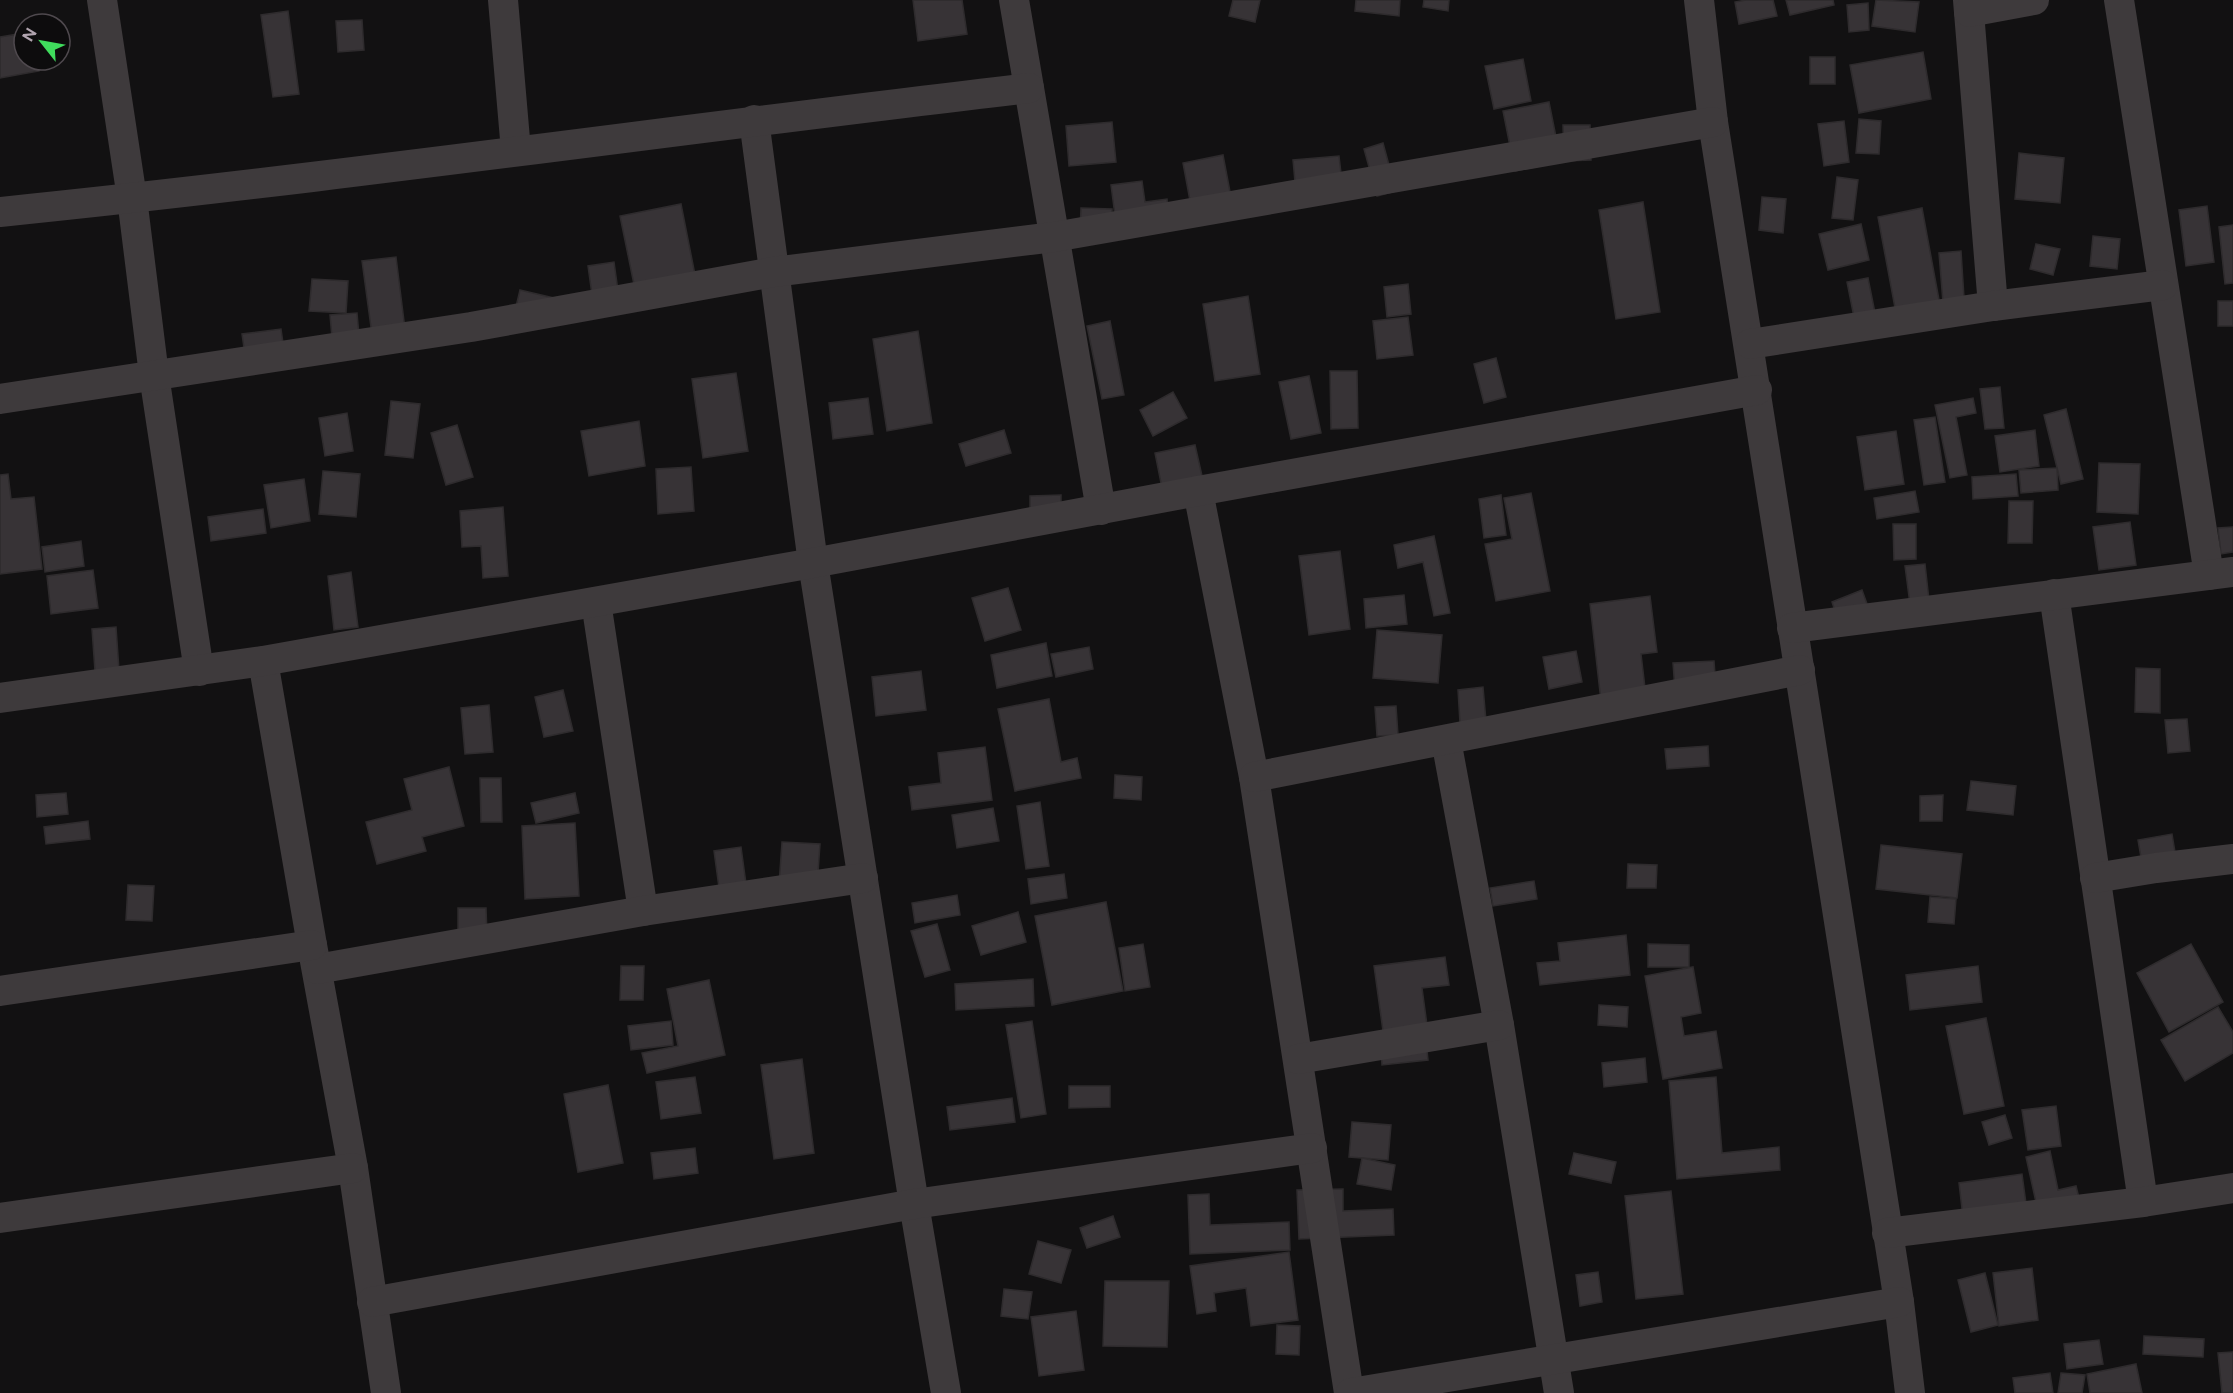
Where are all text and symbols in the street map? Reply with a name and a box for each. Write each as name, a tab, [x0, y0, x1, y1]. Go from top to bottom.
north arrow	[12, 12, 72, 72]
text: N	[18, 24, 41, 45]

